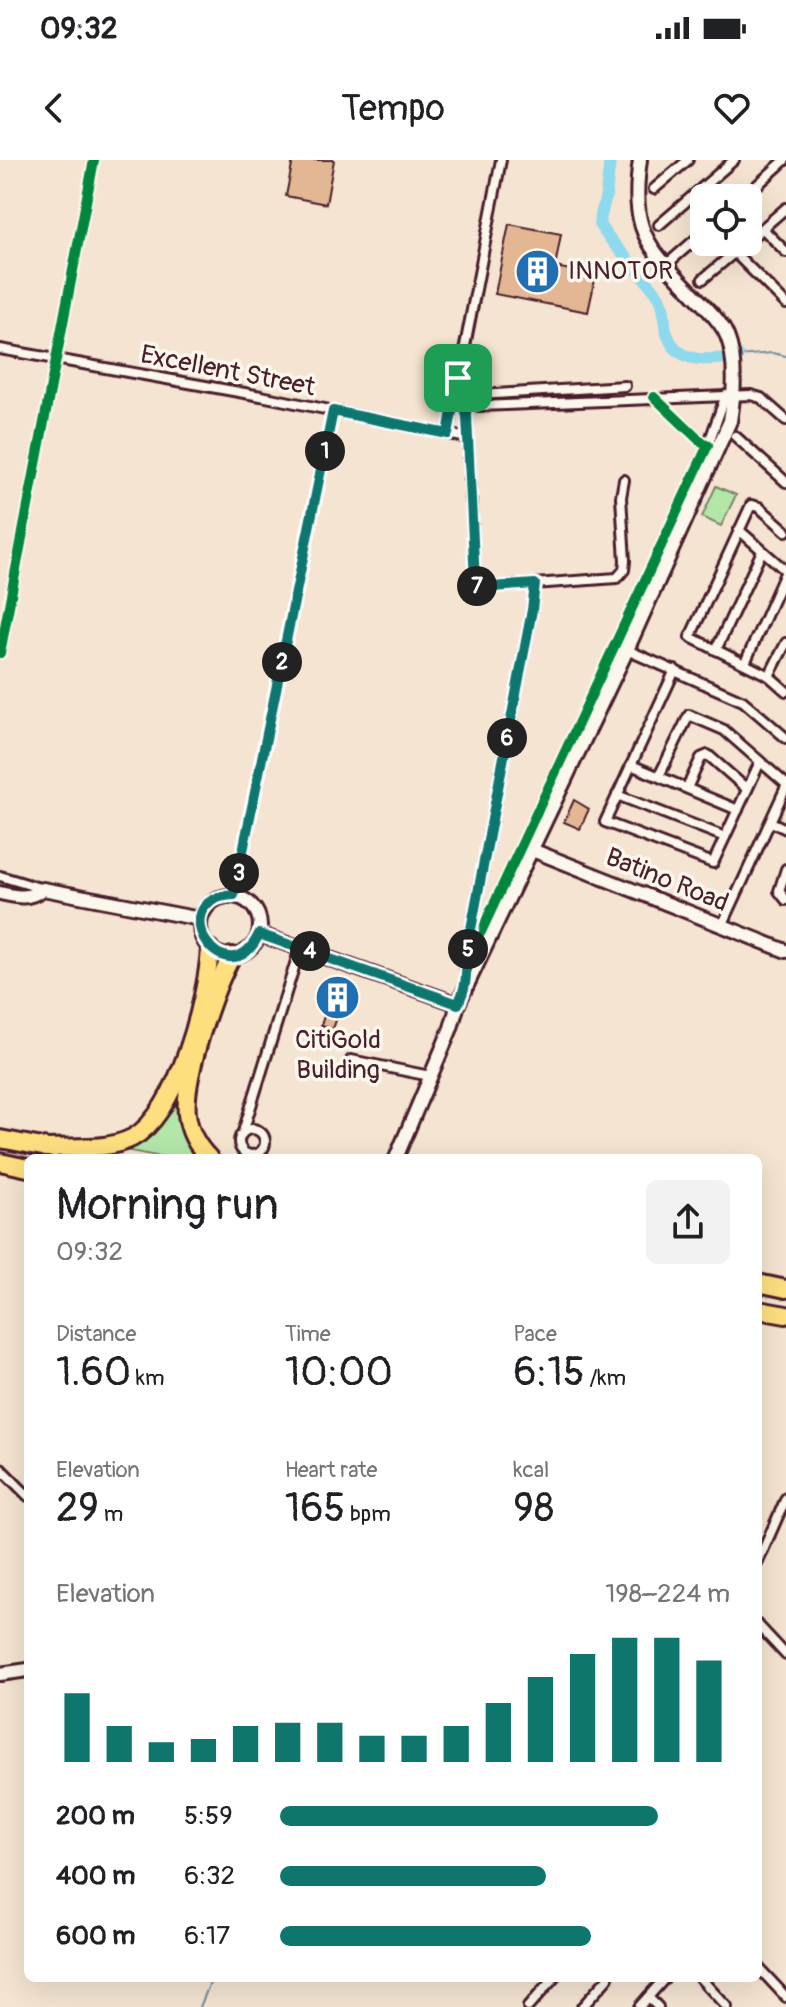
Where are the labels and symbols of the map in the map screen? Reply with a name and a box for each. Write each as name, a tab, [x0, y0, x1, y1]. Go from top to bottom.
building icon: INNOTOR	[513, 247, 561, 295]
place label: INNOTOR	[568, 255, 673, 287]
street label: Excellent Street	[138, 338, 318, 404]
pin	[424, 344, 492, 412]
pin: 1	[305, 431, 345, 471]
pin: 7	[457, 566, 497, 606]
pin: 2	[262, 642, 302, 682]
pin: 6	[487, 718, 527, 758]
street label: Batino Road	[601, 841, 733, 919]
pin: 3	[219, 853, 259, 893]
pin: 5	[448, 929, 488, 969]
pin: 4	[290, 931, 330, 971]
building icon: CitiGold Building	[314, 973, 362, 1021]
place label: CitiGold Building	[295, 1024, 381, 1086]

